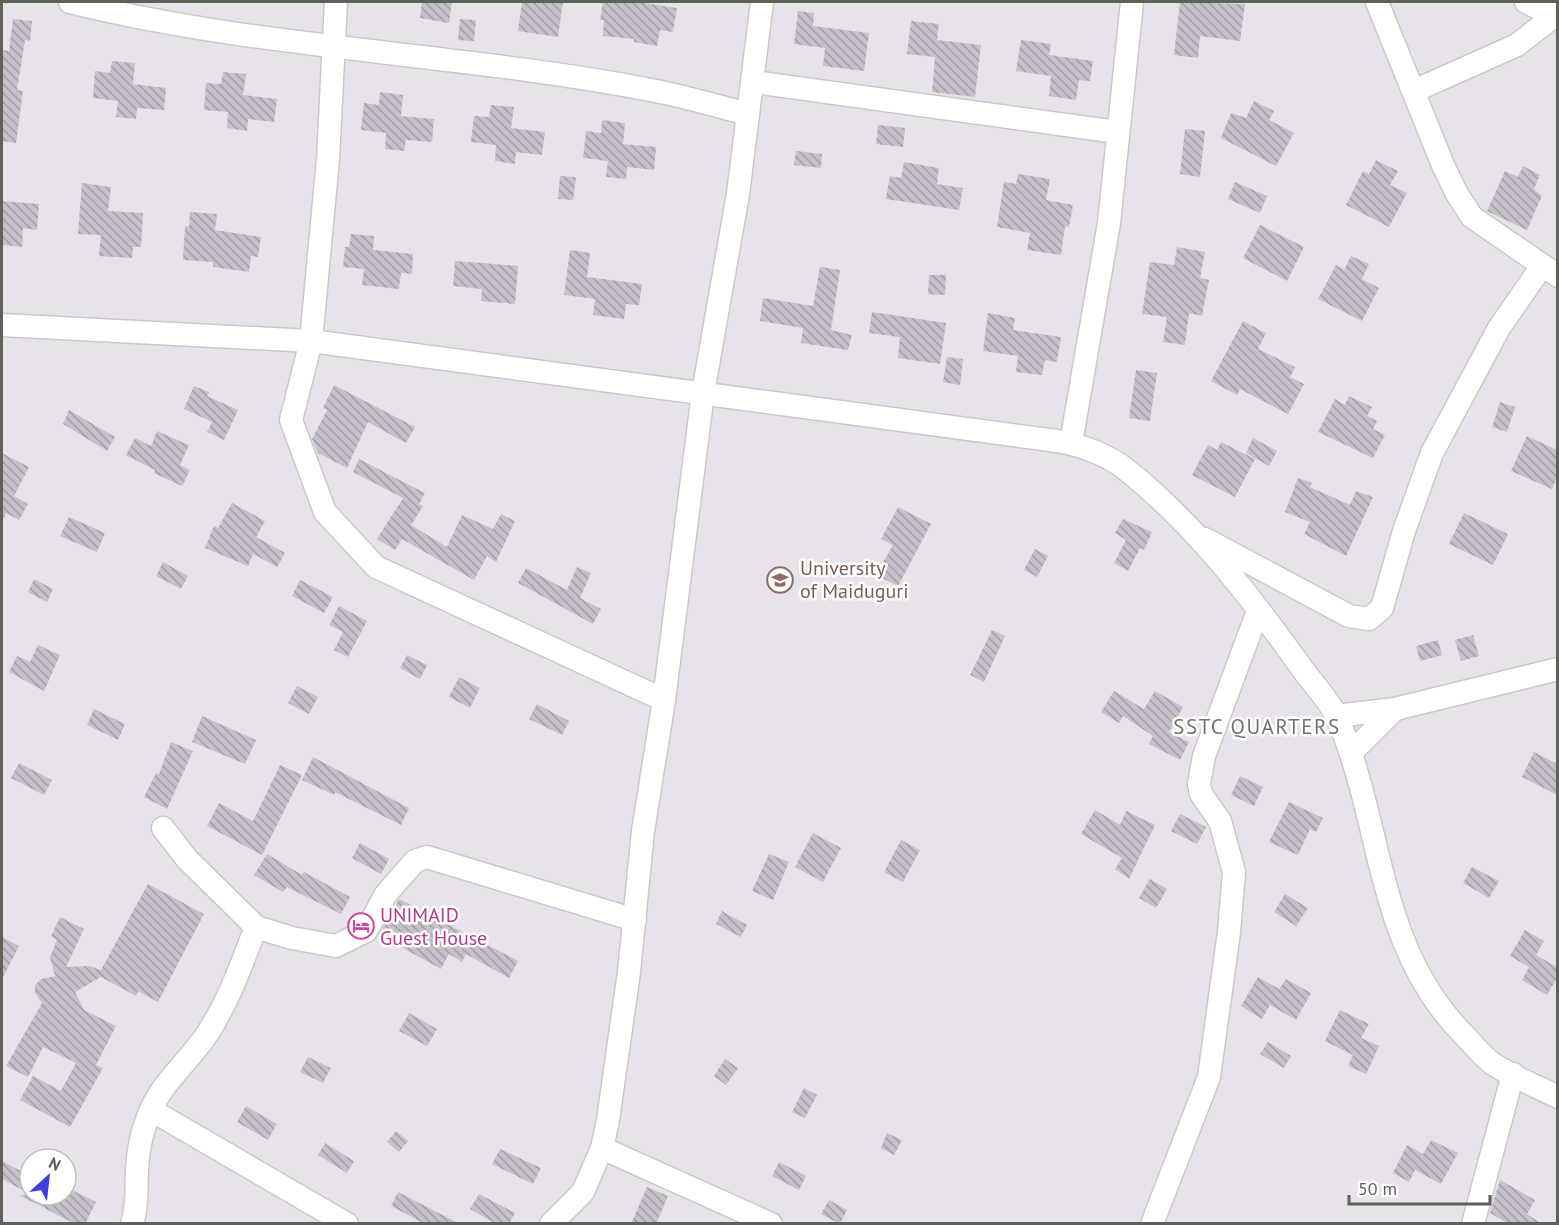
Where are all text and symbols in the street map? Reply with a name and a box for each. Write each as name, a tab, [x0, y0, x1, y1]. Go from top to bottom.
place label: University of Maiduguri	[800, 555, 909, 604]
school or university icon: University of Maiduguri	[765, 565, 795, 595]
district label: SSTC QUARTERS	[1173, 713, 1341, 740]
place label: UNIMAID Guest House	[380, 902, 487, 951]
hotel icon: UNIMAID Guest House	[346, 911, 376, 941]
north arrow	[18, 1147, 78, 1207]
text: N	[46, 1152, 64, 1175]
scale bar	[1349, 1168, 1490, 1206]
text: 50 m	[1358, 1177, 1397, 1200]

